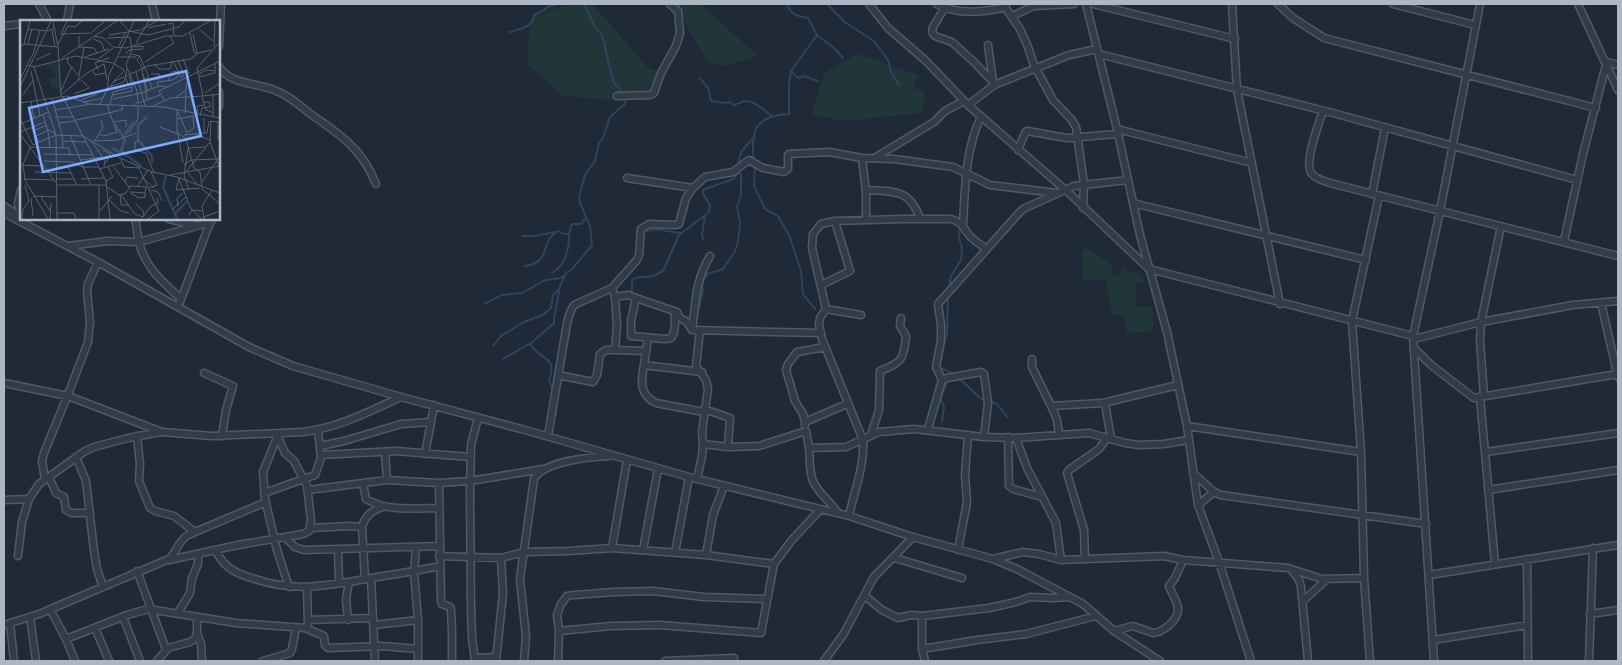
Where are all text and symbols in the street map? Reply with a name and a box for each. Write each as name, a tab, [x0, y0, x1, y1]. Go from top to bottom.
inset map	[20, 20, 220, 220]

